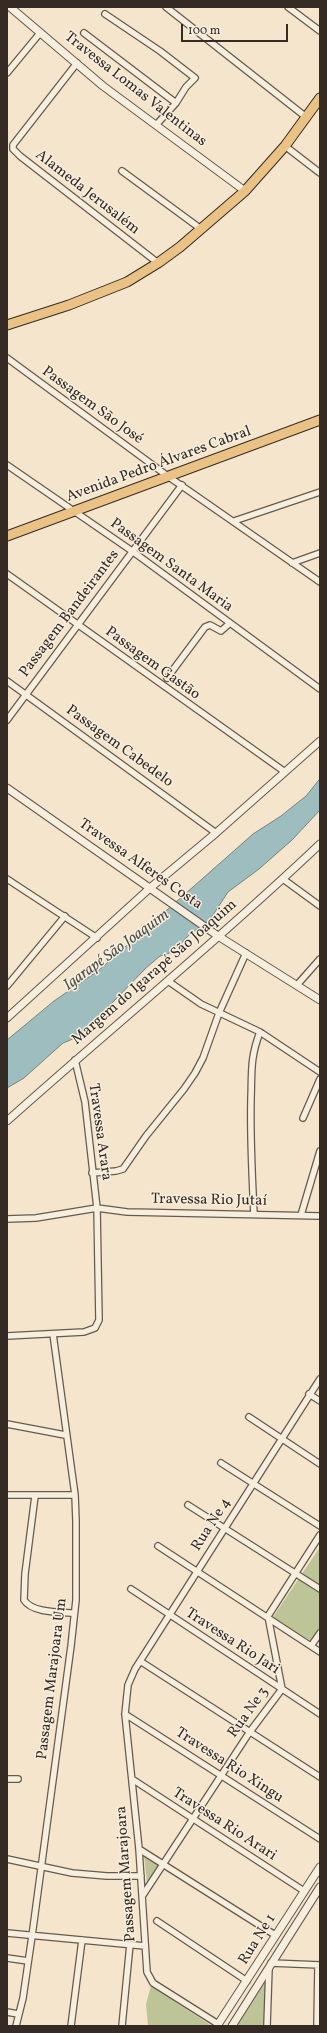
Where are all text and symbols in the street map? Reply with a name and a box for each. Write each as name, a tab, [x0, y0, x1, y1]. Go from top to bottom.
scale bar	[183, 16, 290, 42]
text: 100 m	[188, 23, 220, 39]
street label: Travessa Lomas Valentinas	[60, 29, 210, 151]
street label: Alameda Jerusalém	[31, 147, 143, 239]
street label: Passagem São José	[38, 363, 146, 449]
street label: Avenida Pedro Álvares Cabral	[64, 423, 254, 507]
street label: Passagem Santa Maria	[106, 515, 236, 617]
street label: Passagem Bandeirantes	[16, 547, 124, 681]
street label: Passagem Gastão	[101, 623, 203, 705]
street label: Passagem Cabedelo	[62, 702, 176, 792]
street label: Travessa Alferes Costa	[75, 816, 205, 914]
street label: Margem do Igarapé São Joaquim	[69, 896, 241, 1050]
water label: Igarapé São Joaquim	[60, 906, 174, 996]
street label: Travessa Arara	[83, 1082, 115, 1182]
street label: Travessa Rio Jutaí	[151, 1191, 267, 1211]
street label: Rua Ne 4	[188, 1495, 236, 1555]
street label: Passagem Marajoara Um	[34, 1597, 72, 1761]
street label: Travessa Rio Jari	[182, 1605, 282, 1679]
street label: Rua Ne 3	[225, 1684, 273, 1742]
street label: Travessa Rio Xingu	[172, 1724, 286, 1808]
street label: Travessa Rio Arari	[169, 1785, 279, 1865]
street label: Passagem Marajoara	[113, 1805, 141, 1943]
street label: Rua Ne 1	[235, 1911, 281, 1969]

